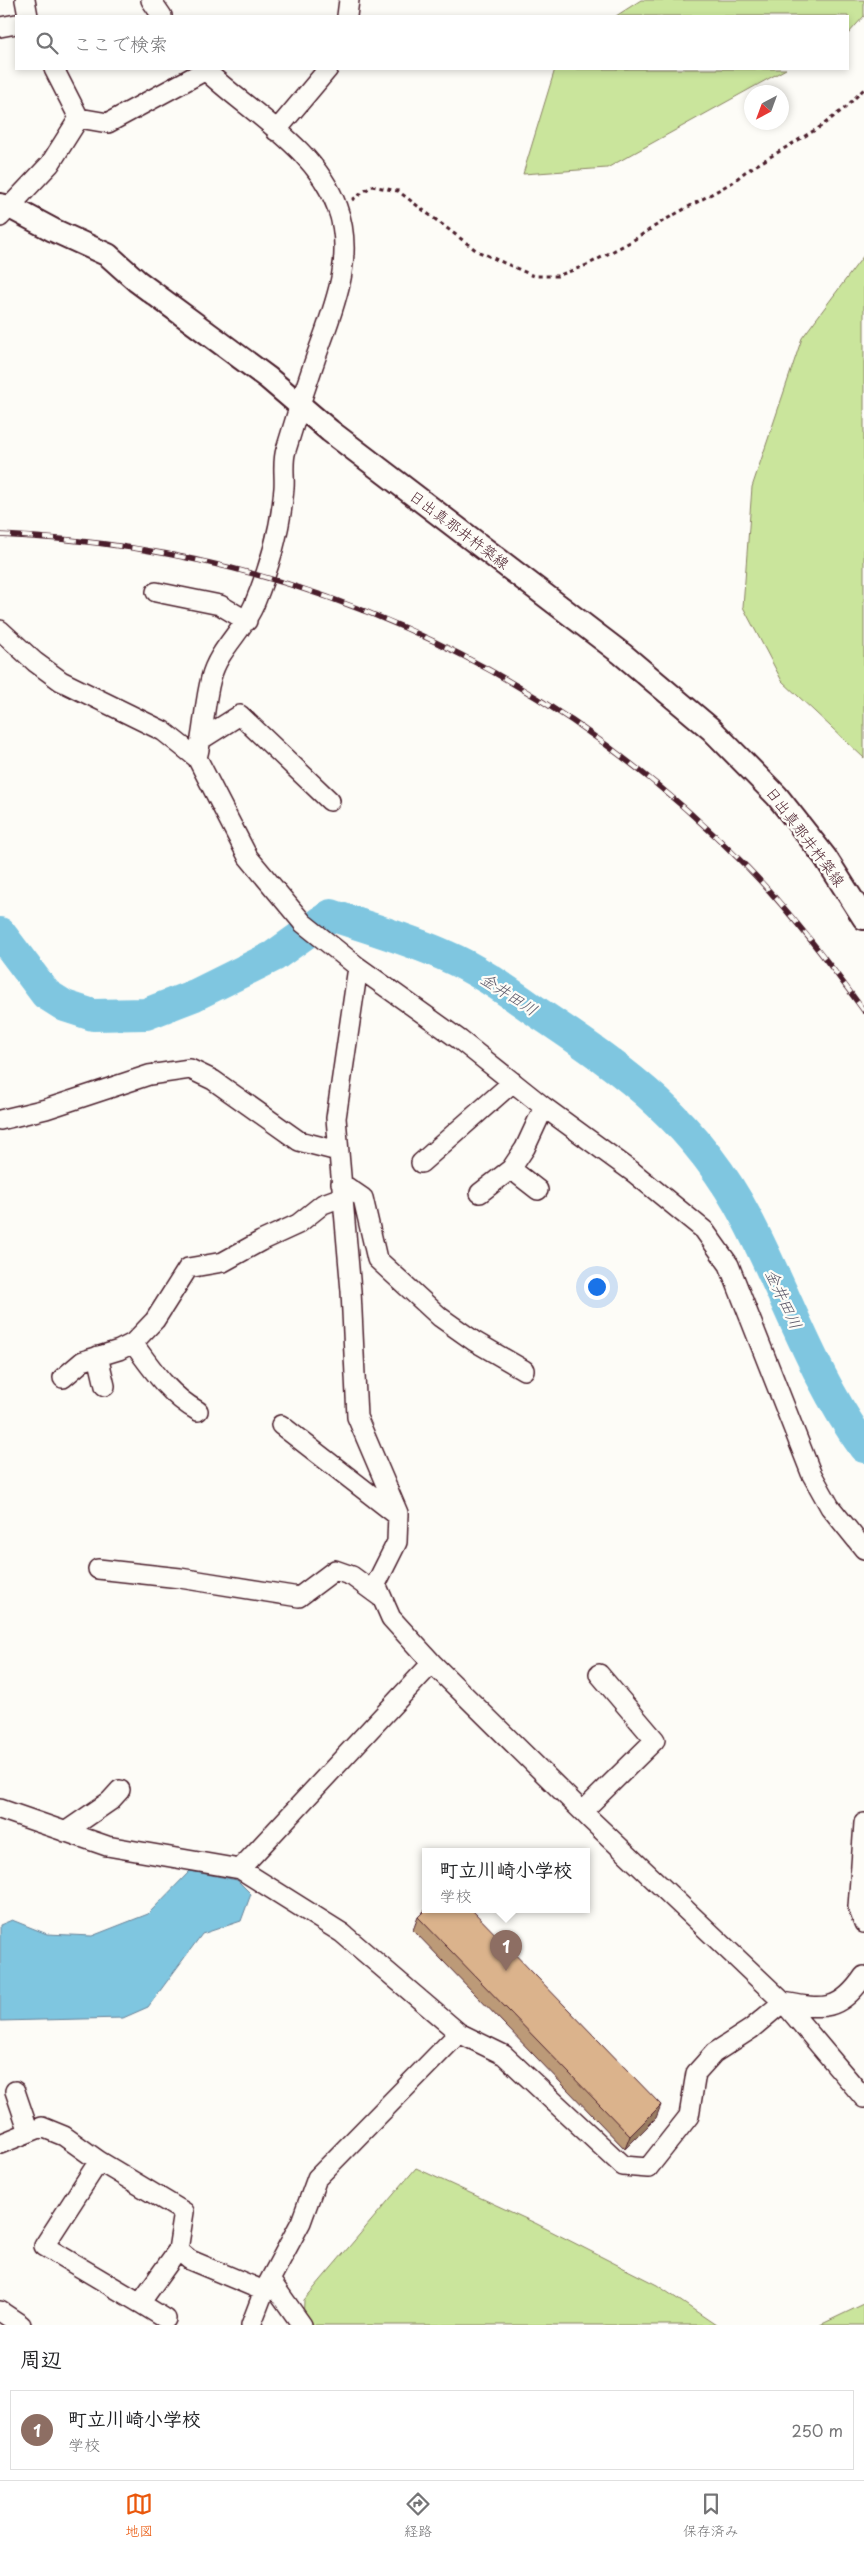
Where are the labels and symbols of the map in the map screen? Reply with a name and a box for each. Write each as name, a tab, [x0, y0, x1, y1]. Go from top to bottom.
north arrow	[744, 85, 789, 130]
street label: 日出真那井杵築線	[405, 484, 515, 574]
street label: 日出真那井杵築線	[761, 781, 851, 891]
water label: 金井田川	[476, 966, 543, 1021]
water label: 金井田川	[761, 1264, 809, 1333]
your location	[584, 1274, 610, 1300]
pin: 1	[490, 1930, 522, 1971]

